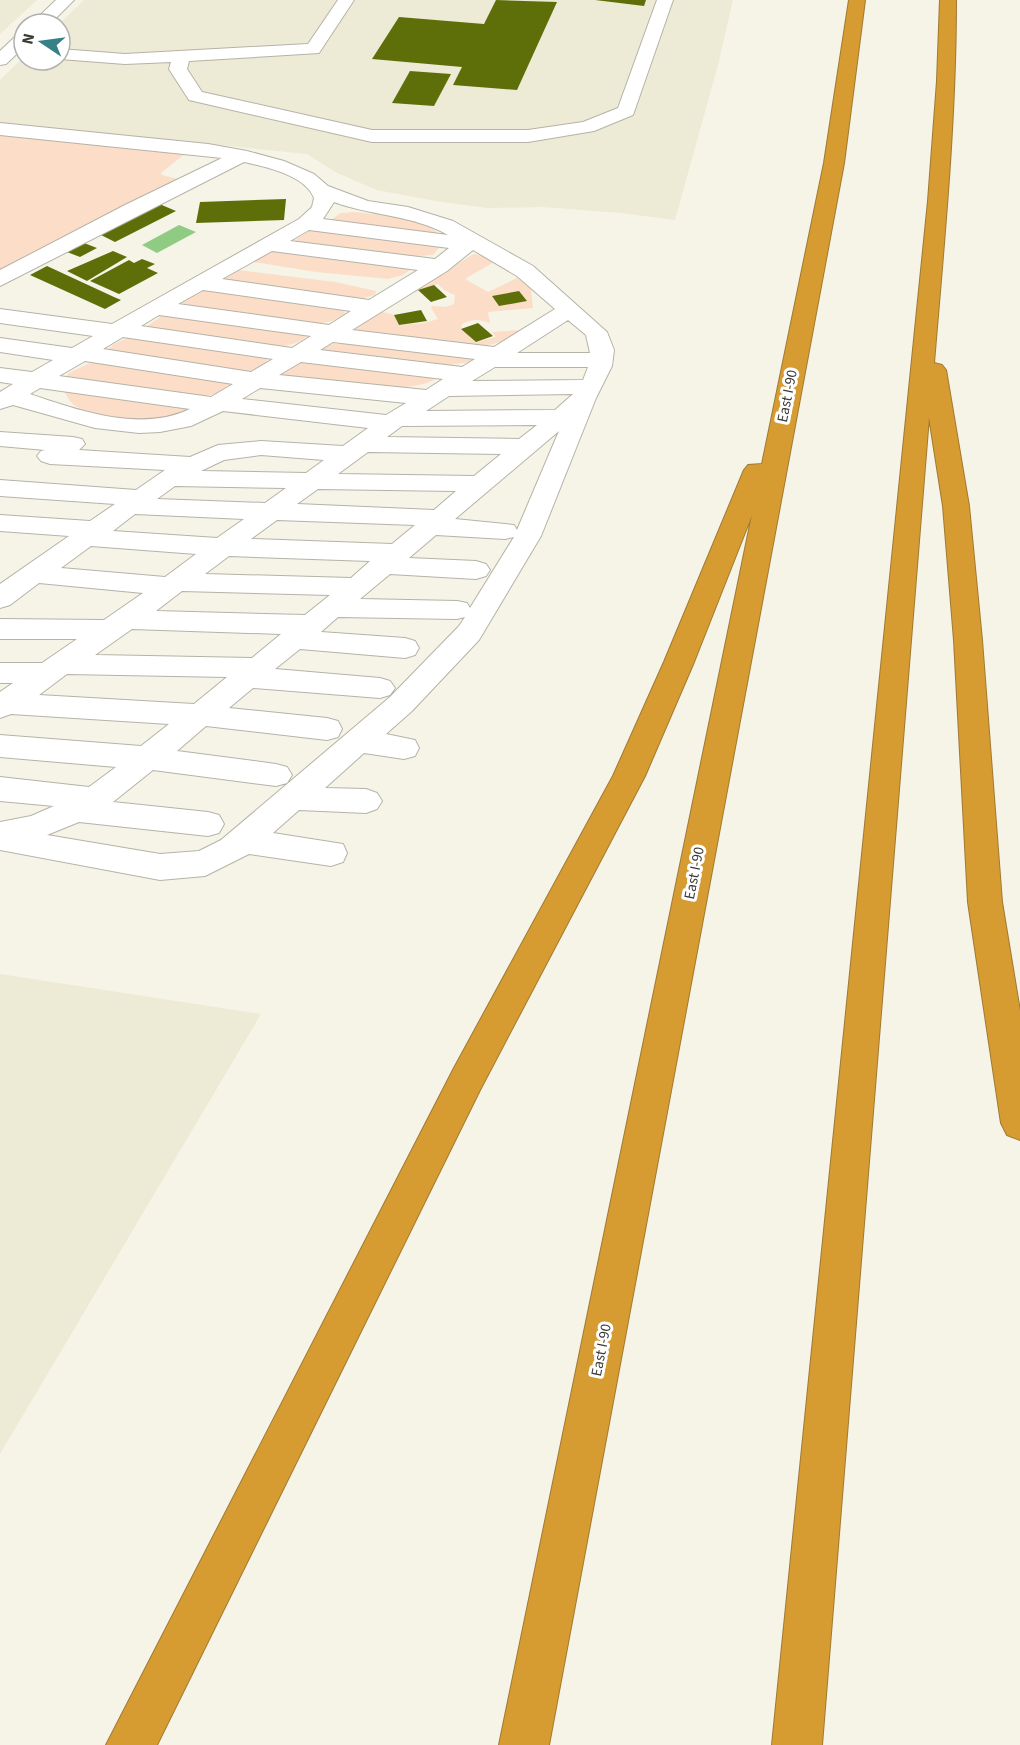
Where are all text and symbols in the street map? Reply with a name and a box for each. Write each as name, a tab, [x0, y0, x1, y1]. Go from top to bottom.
north arrow	[12, 12, 72, 72]
text: N	[16, 31, 40, 47]
street label: East I-90	[772, 368, 803, 424]
street label: East I-90	[679, 845, 710, 901]
street label: East I-90	[586, 1322, 617, 1378]

